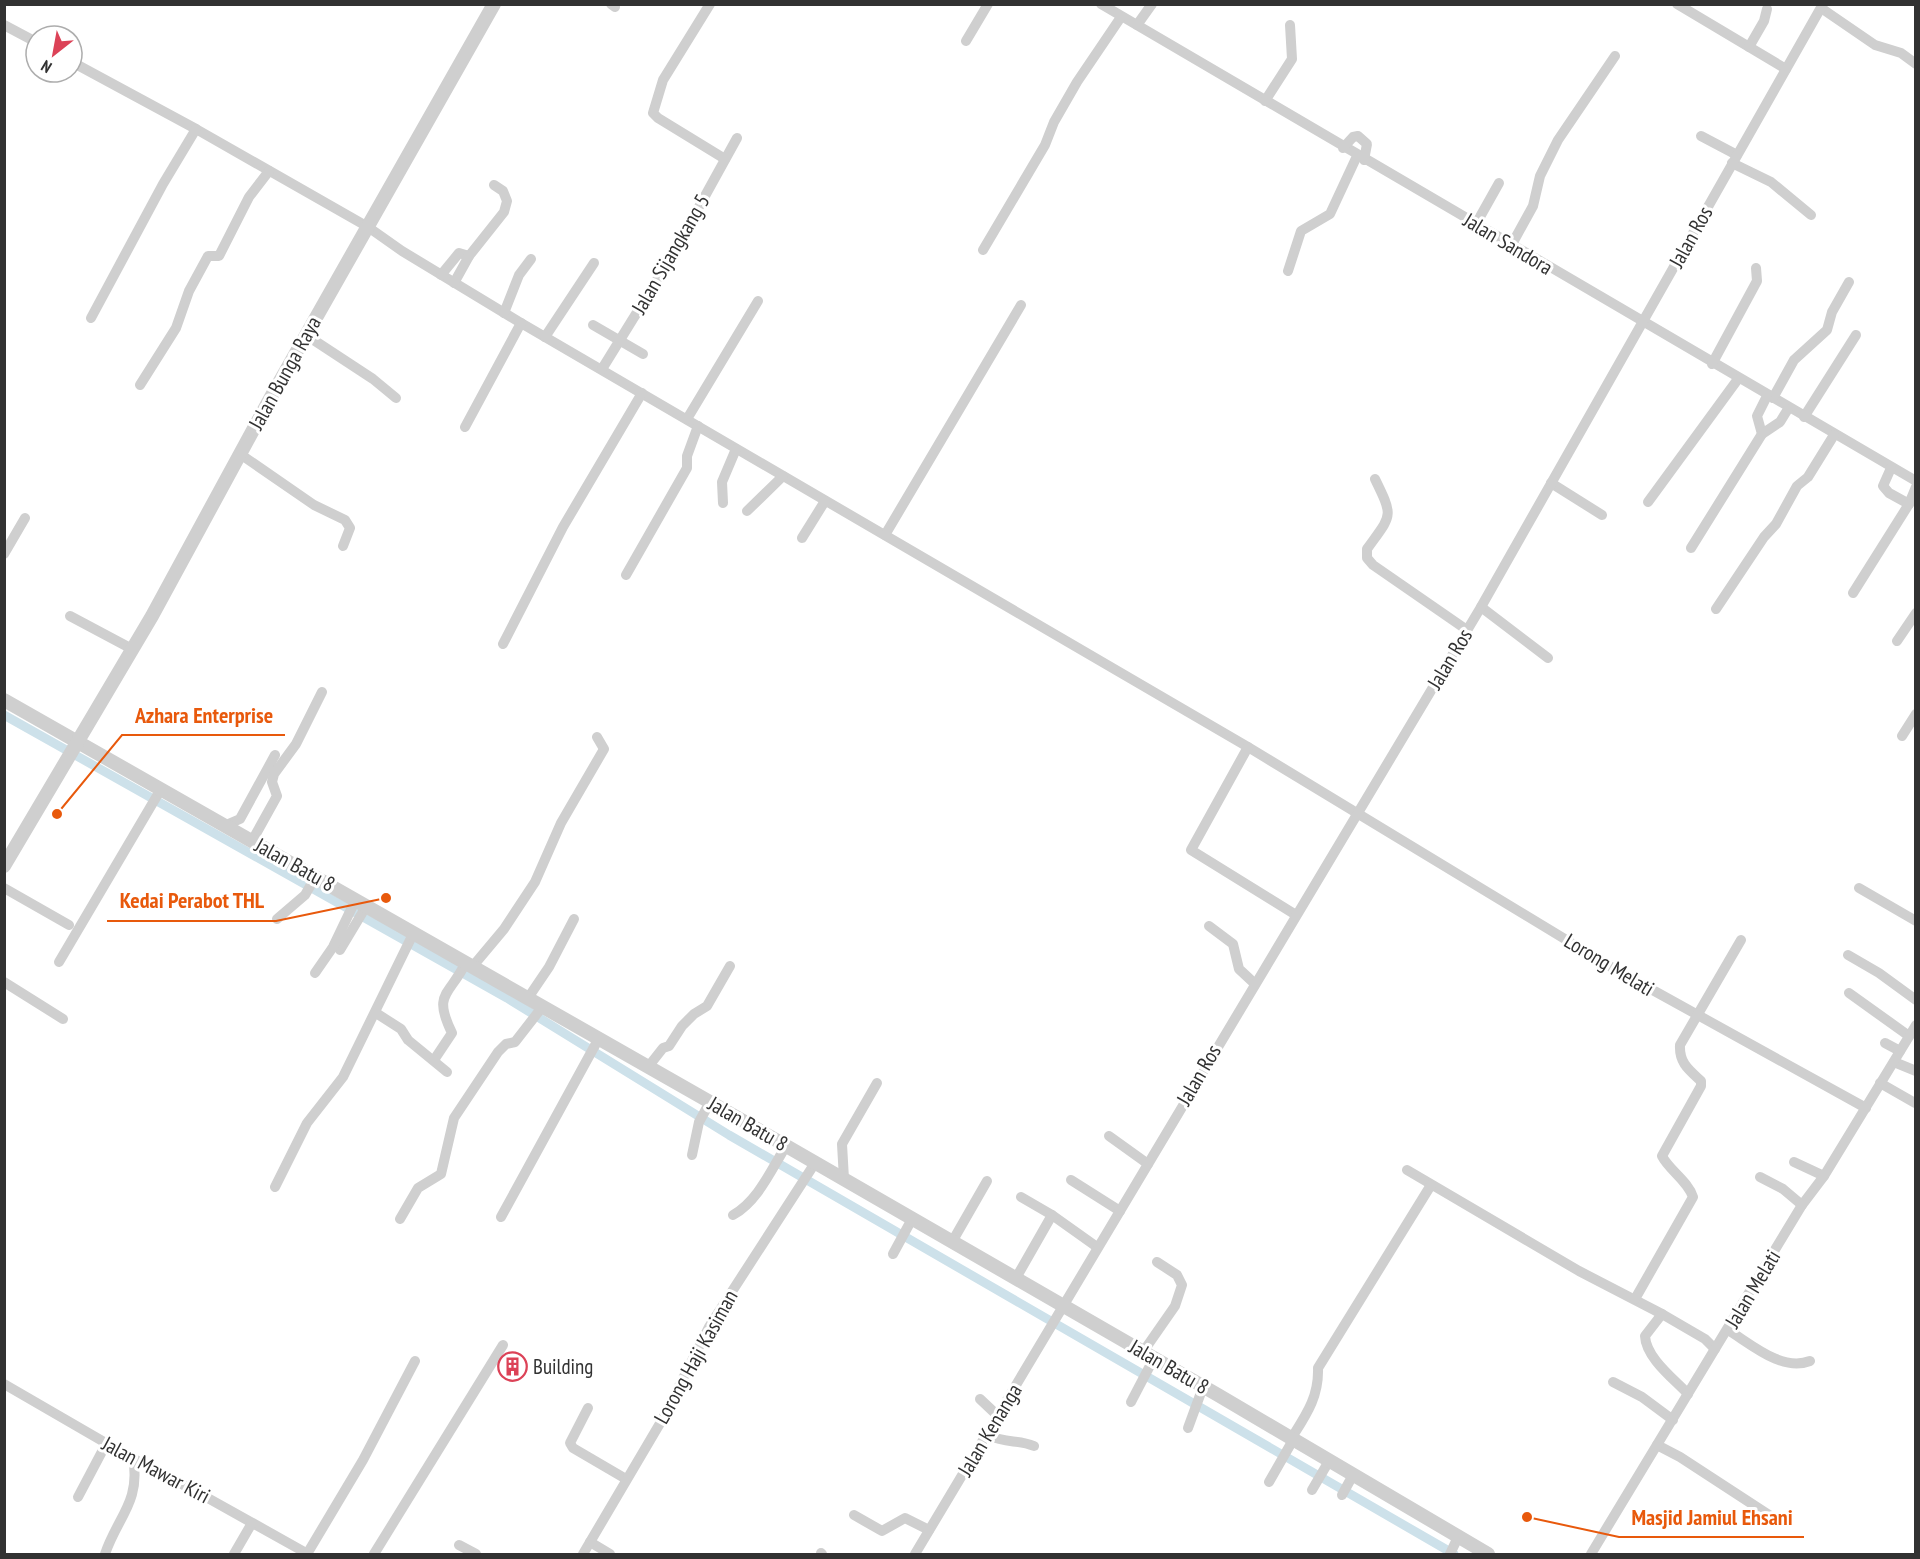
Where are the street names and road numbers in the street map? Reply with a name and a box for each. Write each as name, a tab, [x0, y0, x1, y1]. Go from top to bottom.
street label: Jalan Sijangkang 5	[625, 189, 716, 319]
street label: Jalan Ros	[1662, 201, 1718, 273]
street label: Jalan Sandora	[1458, 206, 1558, 281]
street label: Jalan Bunga Raya	[242, 311, 327, 435]
street label: Jalan Ros	[1421, 624, 1478, 695]
street label: Jalan Batu 8	[250, 831, 340, 898]
street label: Lorong Melati	[1559, 927, 1659, 1002]
street label: Jalan Ros	[1170, 1039, 1227, 1111]
street label: Jalan Batu 8	[703, 1089, 793, 1157]
street label: Jalan Melati	[1718, 1245, 1786, 1333]
street label: Lorong Haji Kasiman	[648, 1285, 743, 1428]
street label: Jalan Batu 8	[1124, 1332, 1214, 1400]
street label: Jalan Kenanga	[951, 1379, 1028, 1482]
street label: Jalan Mawar Kiri	[97, 1429, 215, 1509]

